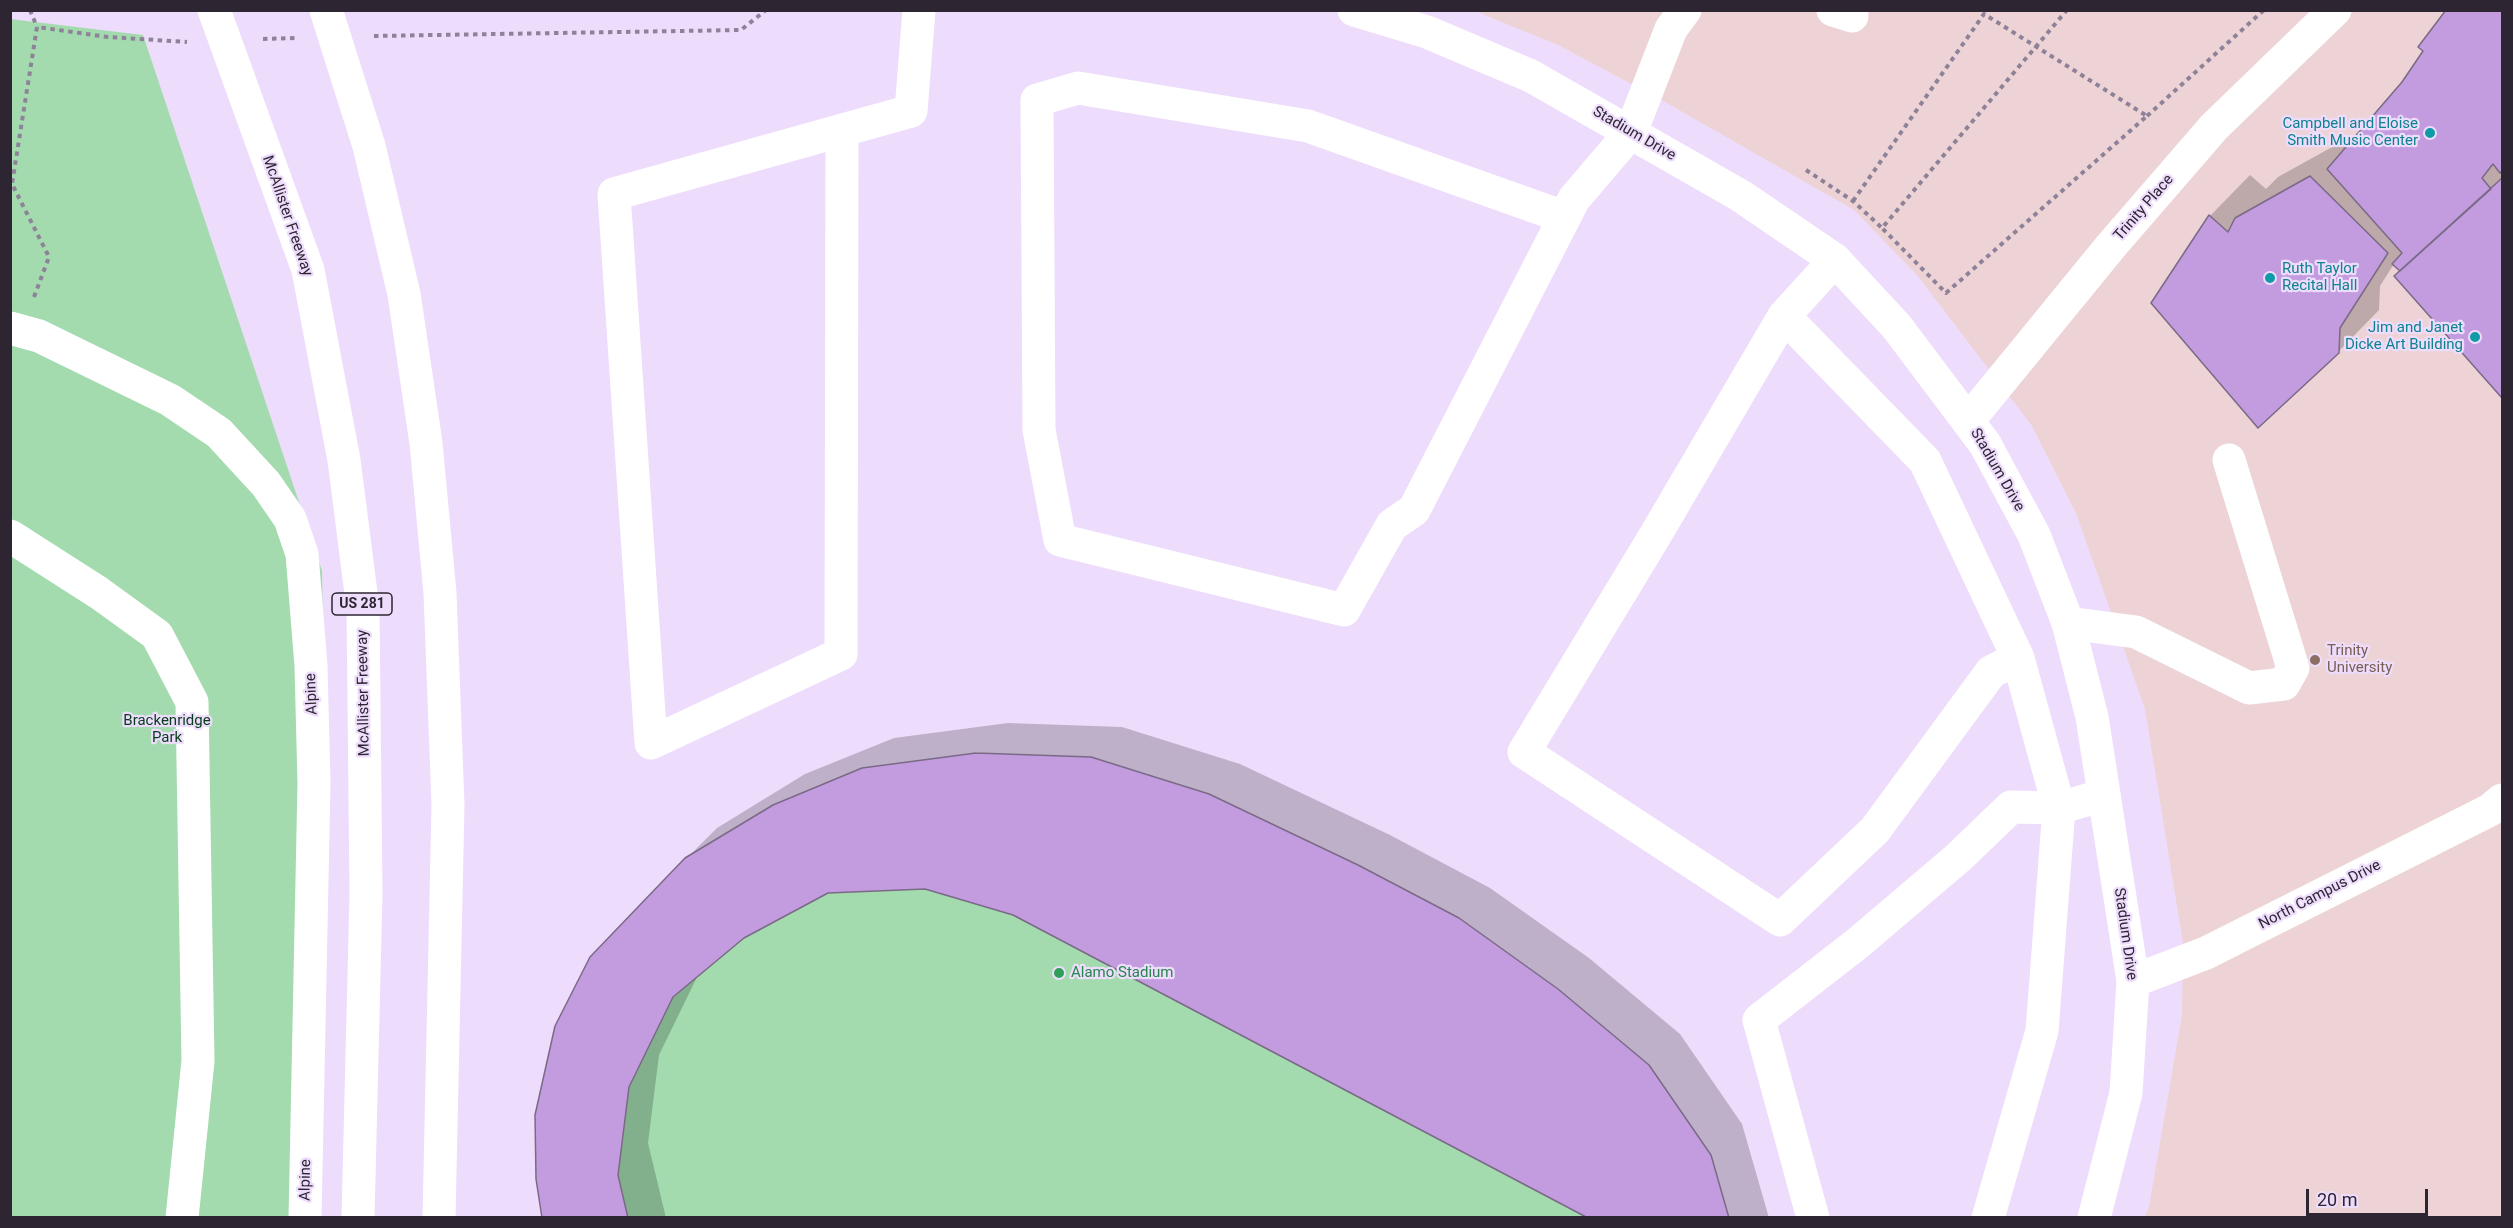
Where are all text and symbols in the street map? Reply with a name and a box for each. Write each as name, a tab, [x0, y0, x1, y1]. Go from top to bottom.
street label: Stadium Drive	[1589, 103, 1679, 165]
place label: Campbell and Eloise Smith Music Center	[2282, 115, 2418, 150]
marker: Campbell and Eloise Smith Music Center	[2423, 126, 2437, 140]
street label: McAllister Freeway	[258, 153, 316, 279]
street label: Trinity Place	[2110, 171, 2178, 245]
place label: Ruth Taylor Recital Hall	[2282, 260, 2357, 295]
marker: Ruth Taylor Recital Hall	[2263, 271, 2277, 285]
place label: Jim and Janet Dicke Art Building	[2345, 319, 2463, 354]
marker: Jim and Janet Dicke Art Building	[2468, 330, 2482, 344]
street label: Stadium Drive	[1966, 425, 2028, 515]
road number: US 281	[332, 593, 392, 615]
street label: McAllister Freeway	[354, 630, 374, 756]
place label: Trinity University	[2327, 642, 2392, 677]
marker: Trinity University	[2308, 653, 2322, 667]
street label: Alpine	[302, 673, 322, 715]
park label: Brackenridge Park	[123, 712, 211, 747]
street label: North Campus Drive	[2256, 856, 2384, 934]
street label: Stadium Drive	[2110, 887, 2140, 981]
place label: Alamo Stadium	[1071, 964, 1174, 982]
marker: Alamo Stadium	[1052, 966, 1066, 980]
street label: Alpine	[297, 1159, 315, 1201]
scale bar	[2309, 1177, 2430, 1215]
text: 20 m	[2317, 1189, 2357, 1210]

